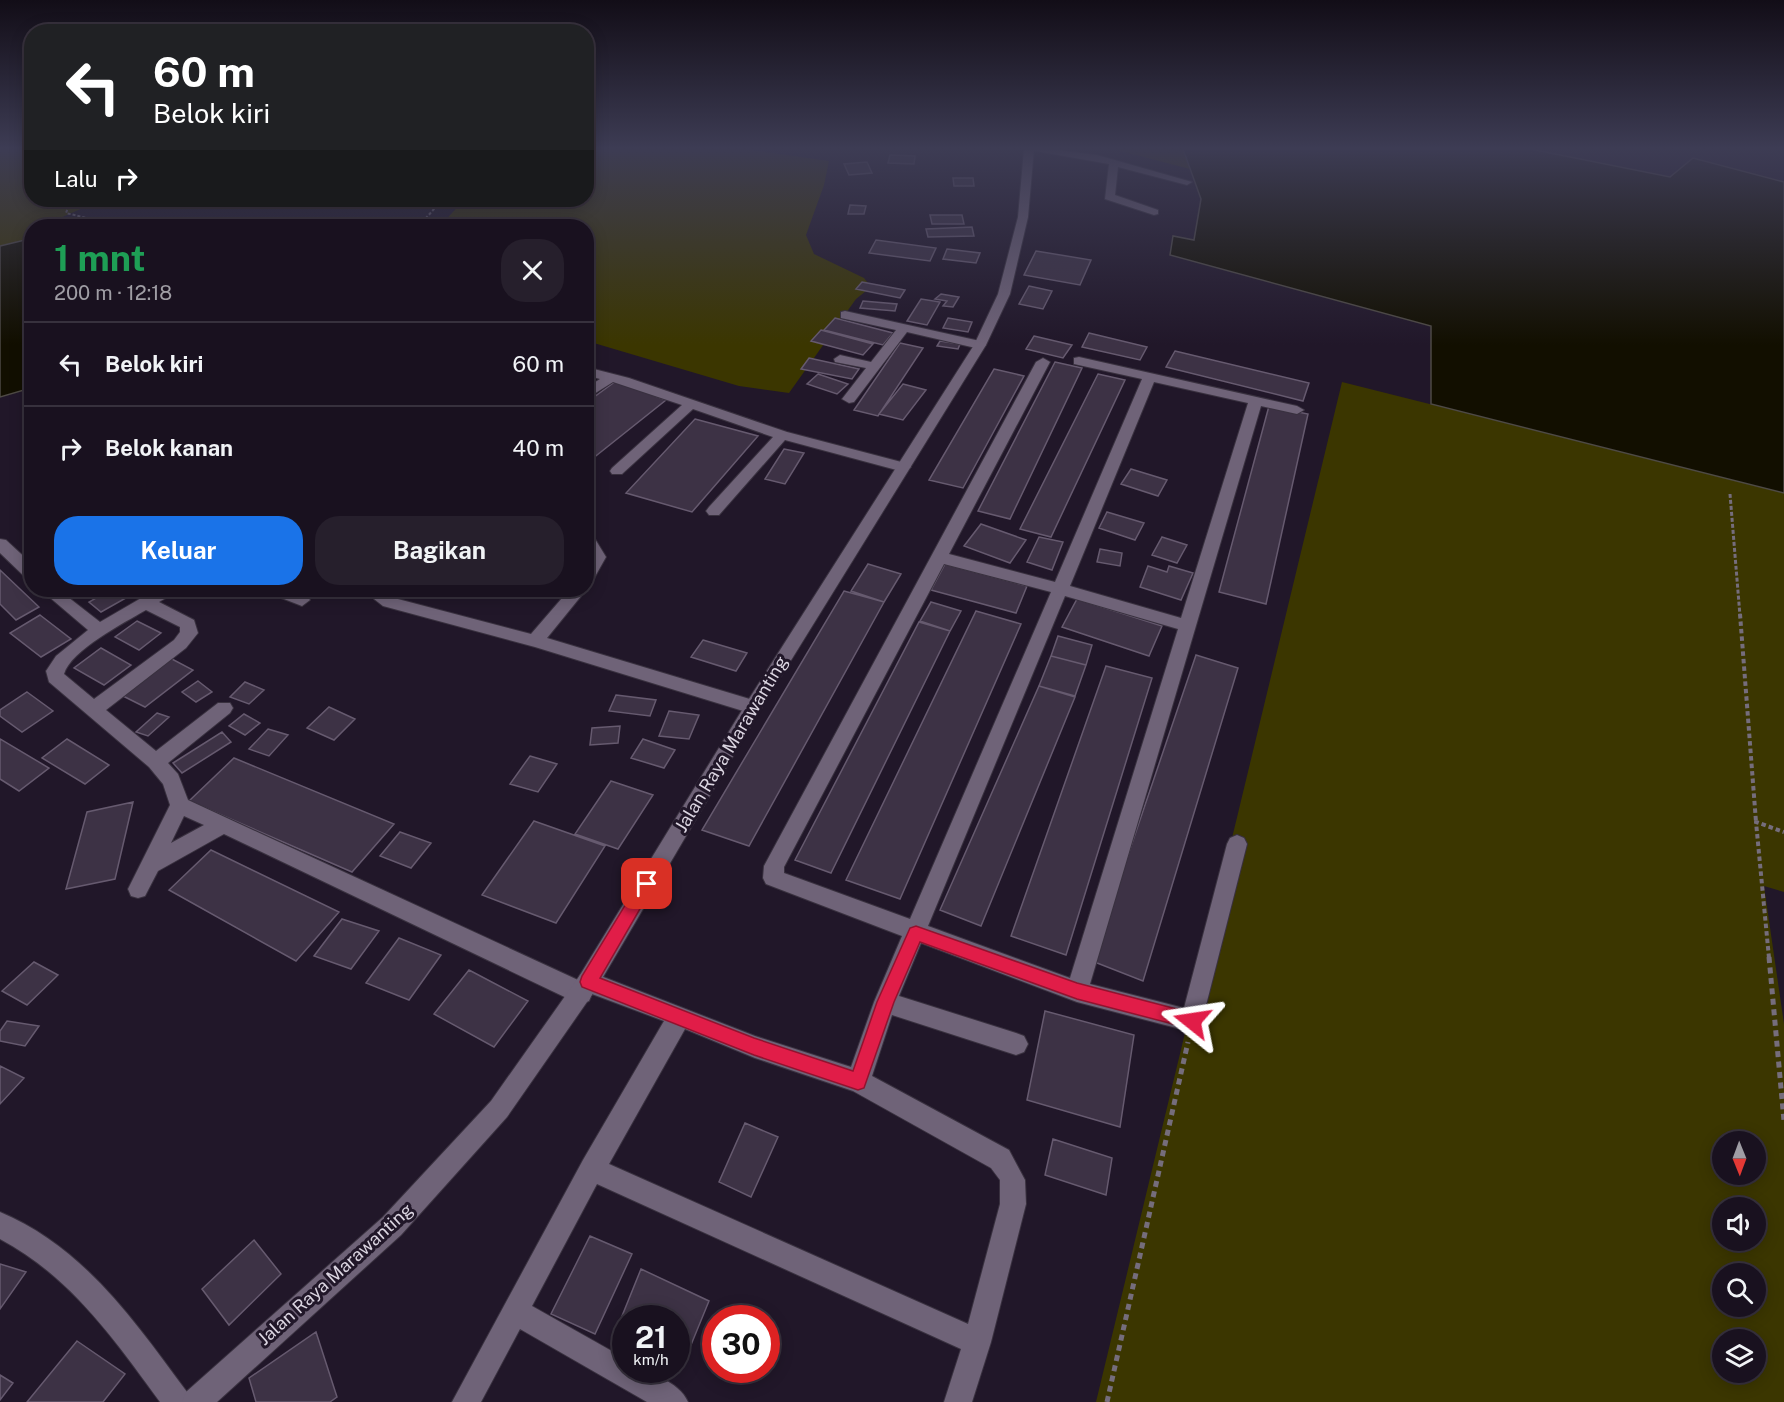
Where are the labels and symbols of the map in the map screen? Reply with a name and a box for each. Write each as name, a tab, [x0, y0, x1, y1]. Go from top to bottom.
street label: Jalan Raya Marawanting	[670, 652, 792, 836]
pin	[621, 858, 672, 909]
position arrow	[1160, 989, 1224, 1053]
north arrow	[1712, 1131, 1766, 1185]
street label: Jalan Raya Marawanting	[253, 1199, 417, 1349]
speed limit sign: 30	[702, 1305, 780, 1383]

